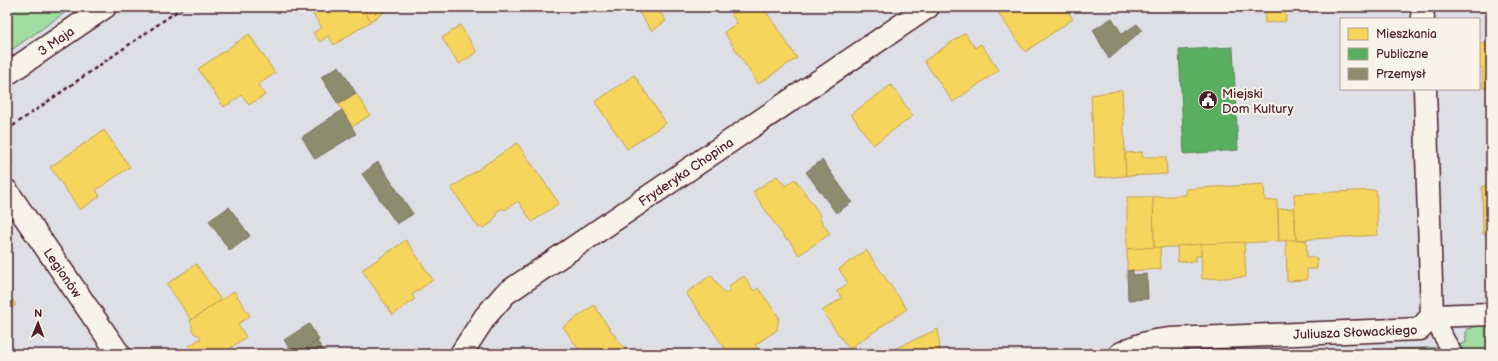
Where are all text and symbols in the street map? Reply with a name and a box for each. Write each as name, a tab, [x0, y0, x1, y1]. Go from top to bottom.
legend	[1340, 18, 1480, 90]
street label: 3 Maja	[35, 23, 78, 60]
text: Mieszkania	[1376, 27, 1437, 42]
text: Publiczne	[1376, 47, 1428, 62]
text: Przemysł	[1376, 67, 1426, 82]
place label: Miejski Dom Kultury	[1222, 86, 1294, 117]
public building icon: Miejski Dom Kultury	[1197, 89, 1219, 111]
street label: Fryderyka Chopina	[636, 134, 737, 210]
street label: Legionów	[40, 245, 85, 301]
north arrow	[18, 303, 58, 343]
text: N	[34, 307, 42, 320]
street label: Juliusza Słowackiego	[1293, 322, 1418, 343]

